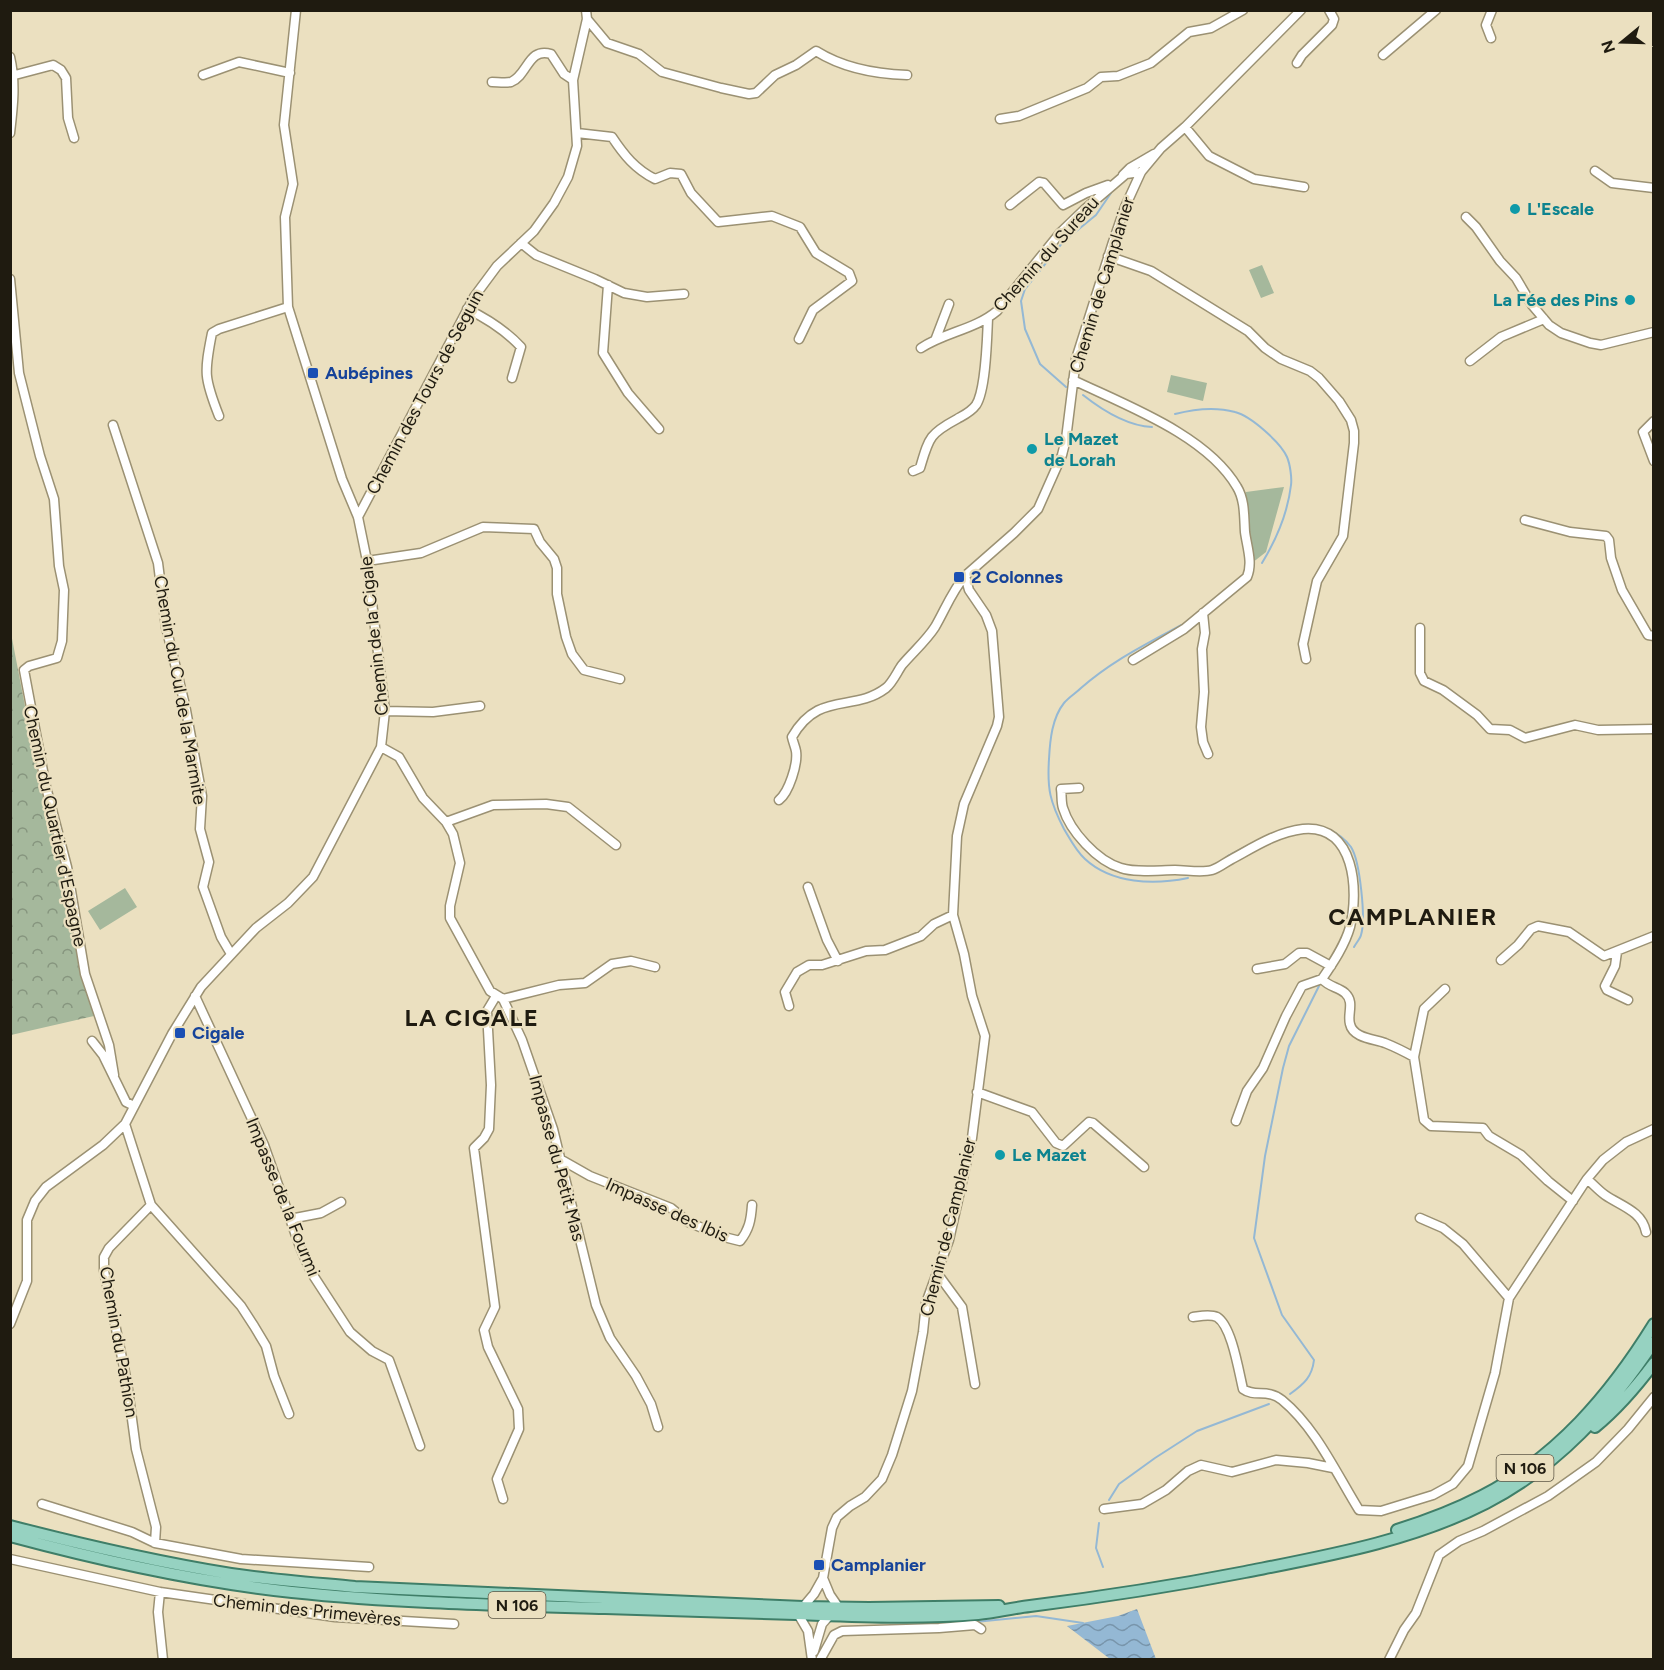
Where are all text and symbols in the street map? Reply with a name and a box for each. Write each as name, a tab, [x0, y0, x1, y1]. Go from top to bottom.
north arrow	[1592, 12, 1652, 72]
text: N	[1597, 38, 1619, 56]
street label: Chemin du Sureau	[988, 192, 1104, 316]
street label: Chemin de Camplanier	[1065, 194, 1139, 376]
place label: L'Escale	[1527, 198, 1594, 220]
marker: L'Escale	[1508, 202, 1522, 216]
street label: Chemin des Tours de Seguin	[362, 286, 488, 498]
place label: La Fée des Pins	[1493, 289, 1619, 311]
marker: La Fée des Pins	[1623, 293, 1637, 307]
place label: Aubépines	[325, 362, 414, 384]
marker: Aubépines	[306, 366, 320, 380]
place label: Le Mazet de Lorah	[1044, 428, 1119, 471]
marker: Le Mazet de Lorah	[1025, 442, 1039, 456]
street label: Chemin de la Cigale	[355, 555, 393, 717]
place label: 2 Colonnes	[971, 566, 1064, 588]
marker: 2 Colonnes	[952, 570, 966, 584]
street label: Chemin du Cul de la Marmite	[149, 574, 211, 806]
street label: Chemin du Quartier d'Espagne	[19, 703, 91, 949]
district label: CAMPLANIER	[1328, 902, 1498, 931]
district label: LA CIGALE	[405, 1003, 540, 1032]
place label: Cigale	[192, 1022, 245, 1044]
marker: Cigale	[173, 1026, 187, 1040]
street label: Impasse du Petit Mas	[524, 1072, 590, 1244]
street label: Impasse de la Fourmi	[241, 1114, 325, 1280]
street label: Chemin de Camplanier	[915, 1136, 981, 1318]
place label: Le Mazet	[1012, 1144, 1087, 1166]
marker: Le Mazet	[993, 1148, 1007, 1162]
street label: Impasse des Ibis	[602, 1173, 732, 1247]
street label: Chemin du Pathion	[95, 1265, 143, 1419]
road number: N 106	[1496, 1455, 1553, 1481]
place label: Camplanier	[831, 1554, 926, 1576]
marker: Camplanier	[812, 1558, 826, 1572]
street label: Chemin des Primevères	[212, 1589, 402, 1631]
road number: N 106	[488, 1592, 546, 1618]

